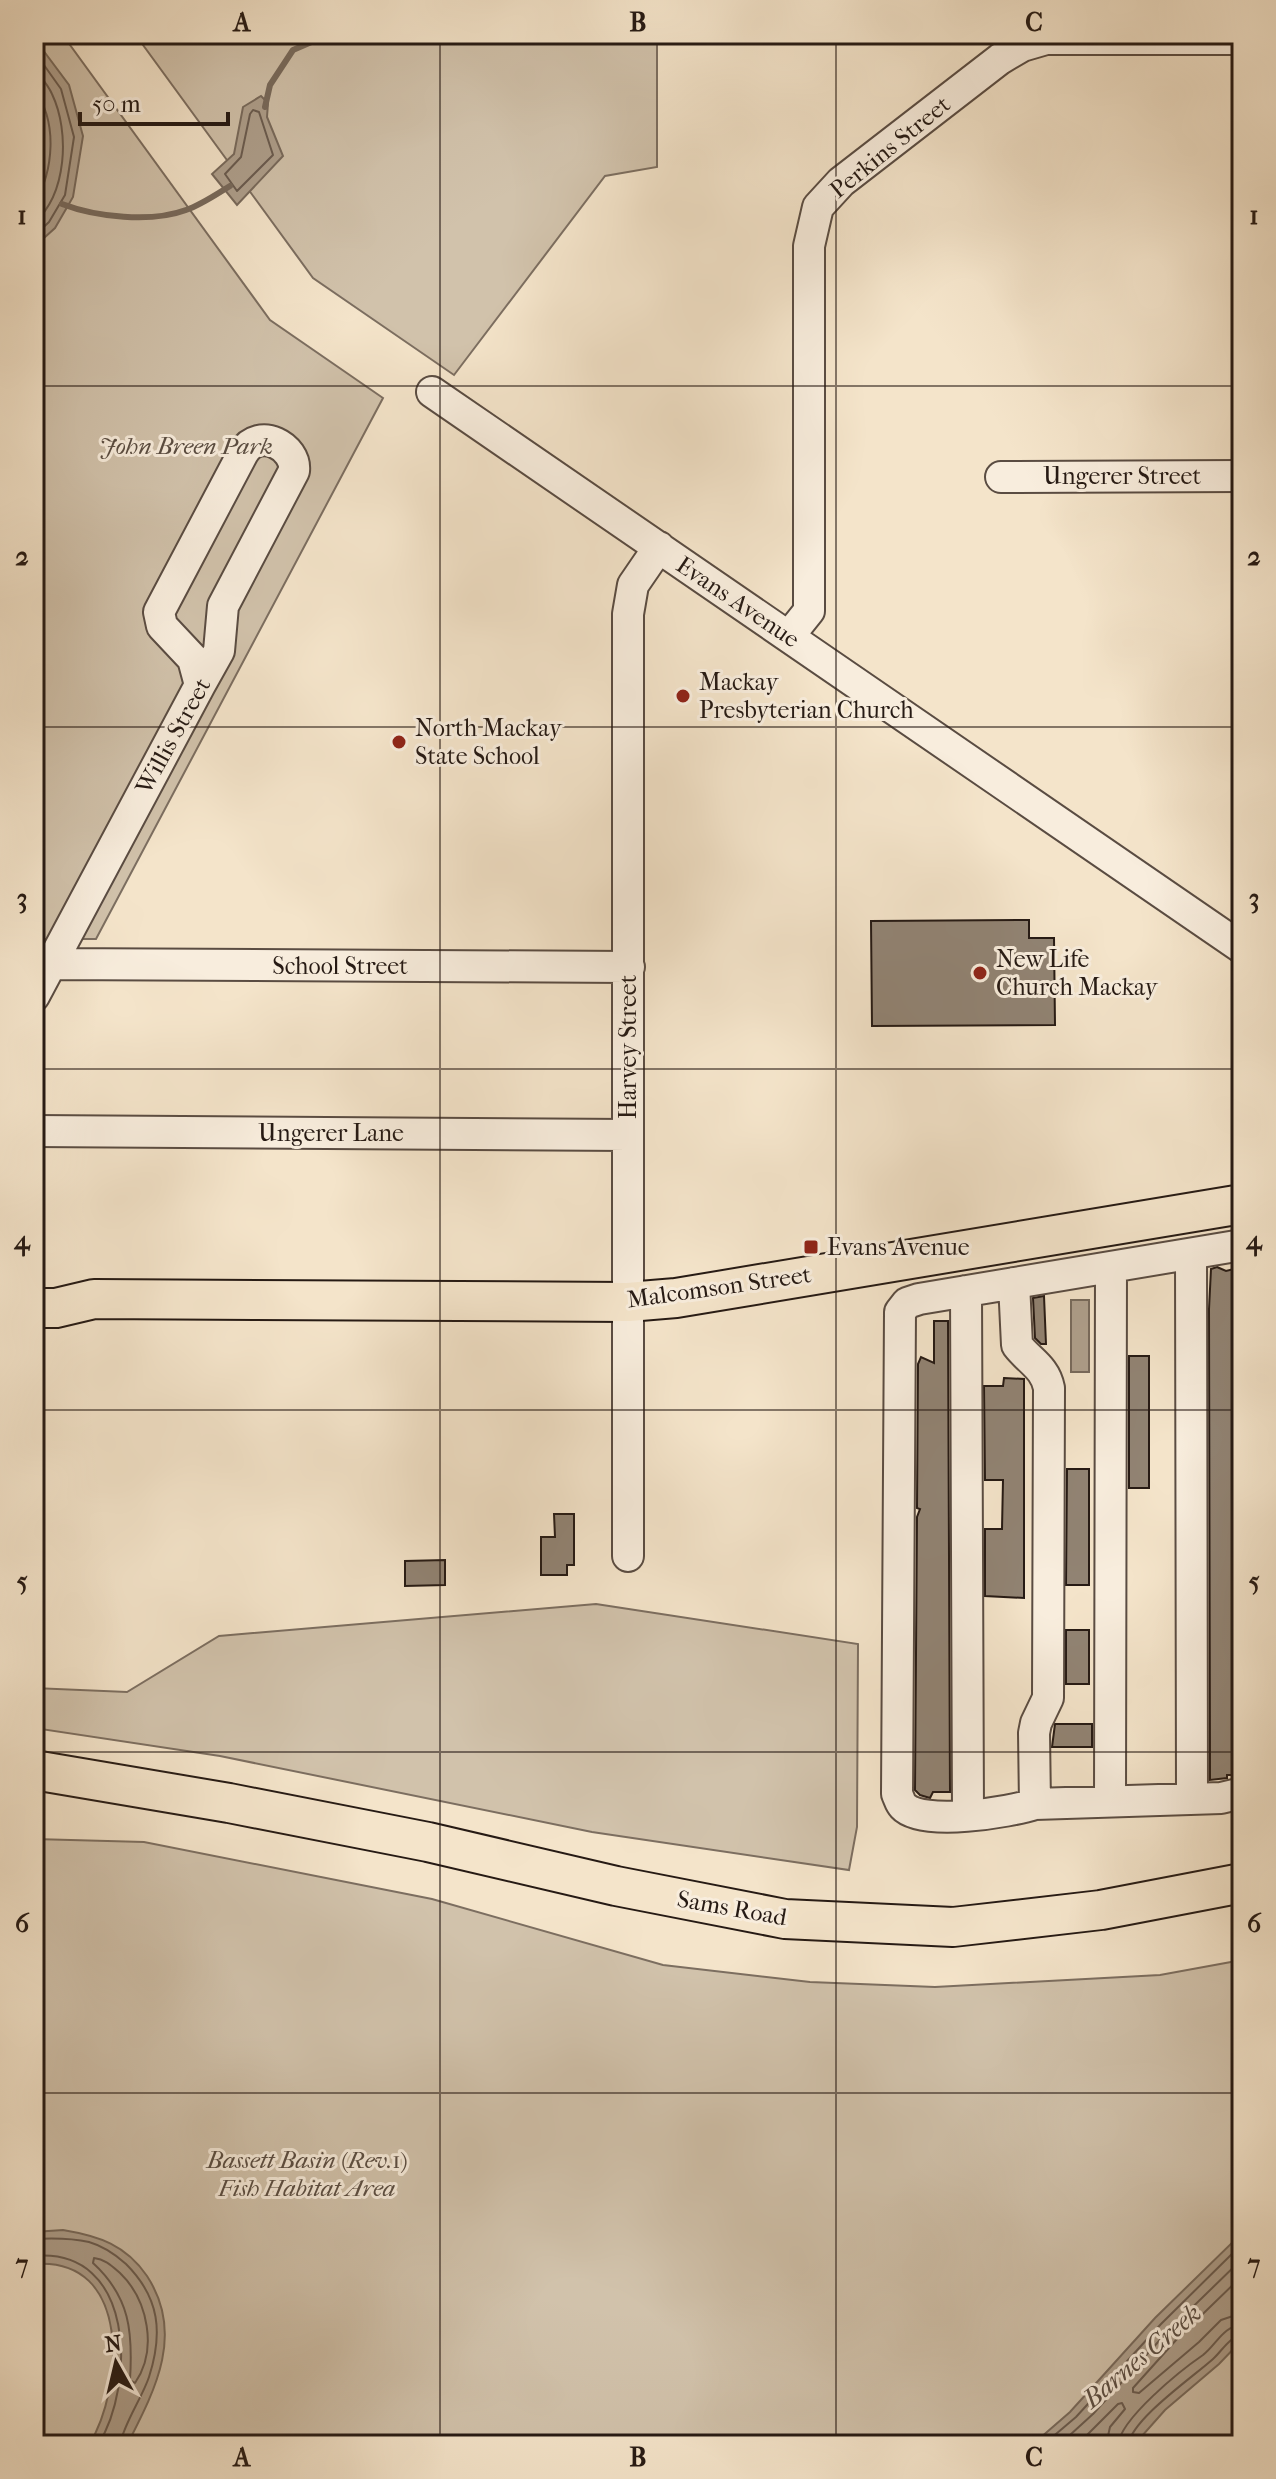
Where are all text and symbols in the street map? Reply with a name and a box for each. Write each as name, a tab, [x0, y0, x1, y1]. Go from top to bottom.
text: A	[232, 7, 252, 38]
text: B	[630, 7, 647, 38]
text: C	[1025, 7, 1043, 38]
scale bar	[80, 76, 228, 126]
text: 50 m	[92, 90, 141, 118]
street label: Perkins Street	[824, 90, 956, 204]
text: 1	[17, 200, 27, 231]
text: 1	[1249, 200, 1259, 231]
park label: John Breen Park	[99, 432, 273, 460]
street label: Ungerer Street	[1043, 462, 1201, 490]
text: 2	[15, 541, 29, 572]
text: 2	[1247, 541, 1261, 572]
street label: Evans Avenue	[671, 551, 805, 654]
place label: Mackay Presbyterian Church	[699, 668, 914, 724]
street label: Willis Street	[129, 673, 217, 800]
marker: Mackay Presbyterian Church	[674, 687, 692, 705]
place label: North Mackay State School	[415, 714, 563, 770]
marker: North Mackay State School	[390, 733, 408, 751]
text: 3	[17, 883, 27, 914]
text: 3	[1249, 883, 1259, 914]
place label: New Life Church Mackay	[996, 945, 1159, 1001]
street label: School Street	[272, 952, 408, 980]
marker: New Life Church Mackay	[971, 964, 989, 982]
street label: Harvey Street	[614, 974, 642, 1119]
street label: Ungerer Lane	[258, 1119, 404, 1147]
text: 4	[13, 1225, 31, 1257]
text: 4	[1245, 1225, 1263, 1257]
place label: Evans Avenue	[827, 1233, 970, 1261]
marker: Evans Avenue	[802, 1238, 820, 1256]
street label: Malcomson Street	[625, 1260, 813, 1314]
text: 5	[16, 1566, 28, 1597]
text: 5	[1248, 1566, 1260, 1597]
street label: Sams Road	[675, 1885, 790, 1932]
text: 6	[15, 1908, 30, 1939]
text: 6	[1247, 1908, 1262, 1939]
park label: Bassett Basin (Rev.1) Fish Habitat Area	[205, 2146, 407, 2202]
text: 7	[15, 2249, 29, 2280]
text: 7	[1247, 2249, 1261, 2280]
water label: Barnes Creek	[1075, 2297, 1208, 2416]
north arrow	[76, 2323, 156, 2403]
text: N	[103, 2330, 124, 2358]
text: A	[232, 2442, 252, 2473]
text: B	[630, 2442, 647, 2473]
text: C	[1025, 2442, 1043, 2473]

